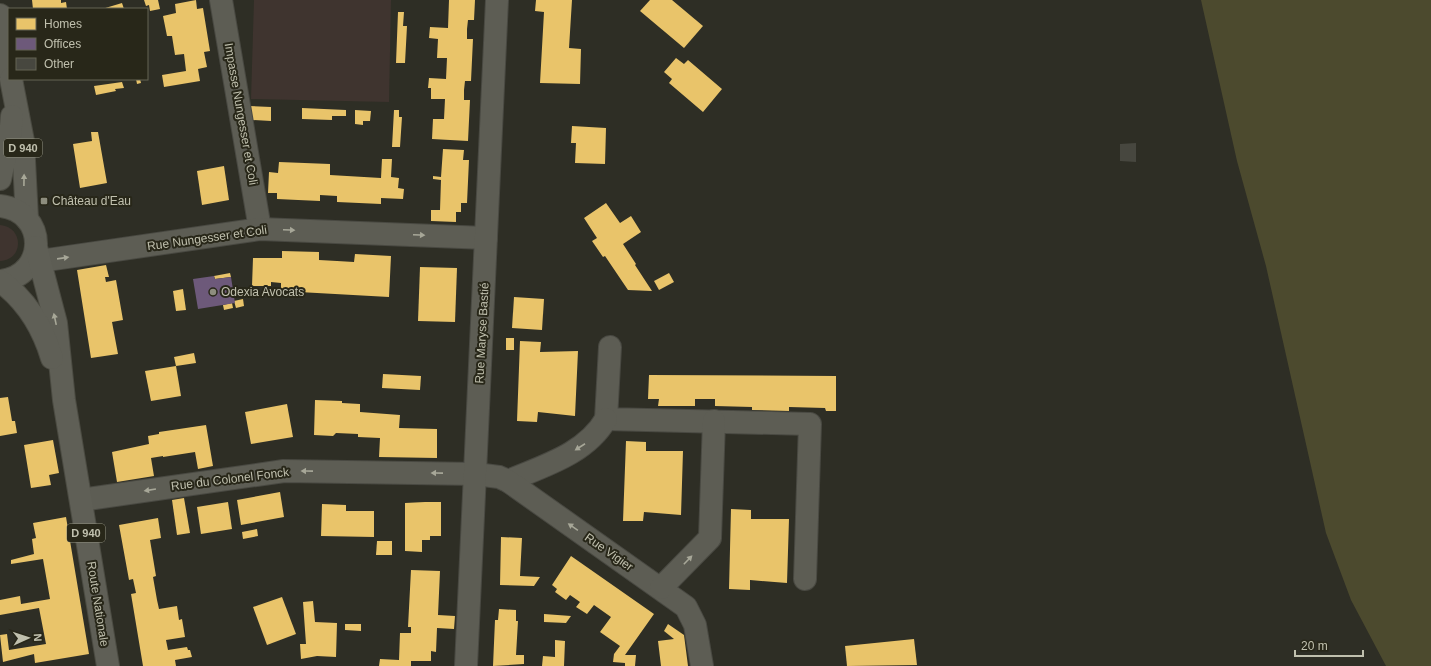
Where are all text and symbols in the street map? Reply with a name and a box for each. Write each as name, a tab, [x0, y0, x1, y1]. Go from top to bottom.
legend	[8, 8, 148, 80]
text: Homes	[44, 17, 82, 31]
text: Offices	[44, 37, 81, 51]
street label: Impasse Nungesser et Coli	[222, 42, 260, 186]
text: Other	[44, 57, 74, 71]
road number: D 940	[4, 139, 42, 157]
one-way arrow	[21, 173, 27, 186]
place label: Château d'Eau	[52, 194, 131, 208]
marker: Château d'Eau	[39, 196, 49, 206]
street label: Rue Nungesser et Coli	[146, 223, 268, 253]
one-way arrow	[283, 226, 295, 233]
one-way arrow	[413, 232, 426, 238]
one-way arrow	[57, 255, 69, 261]
street label: Rue Maryse Bastié	[472, 282, 492, 384]
place label: Odexia Avocats	[221, 285, 304, 299]
marker: Odexia Avocats	[208, 287, 218, 297]
one-way arrow	[52, 313, 58, 326]
one-way arrow	[575, 443, 586, 451]
street label: Rue du Colonel Fonck	[170, 465, 291, 493]
one-way arrow	[300, 468, 313, 474]
one-way arrow	[430, 470, 443, 476]
one-way arrow	[144, 487, 156, 493]
one-way arrow	[568, 523, 578, 531]
road number: D 940	[67, 524, 105, 542]
street label: Rue Vigier	[582, 530, 636, 574]
one-way arrow	[683, 555, 693, 565]
street label: Route Nationale	[84, 560, 112, 648]
north arrow	[8, 618, 48, 658]
scale bar	[1295, 632, 1363, 658]
text: N	[32, 633, 44, 642]
text: 20 m	[1301, 639, 1328, 653]

